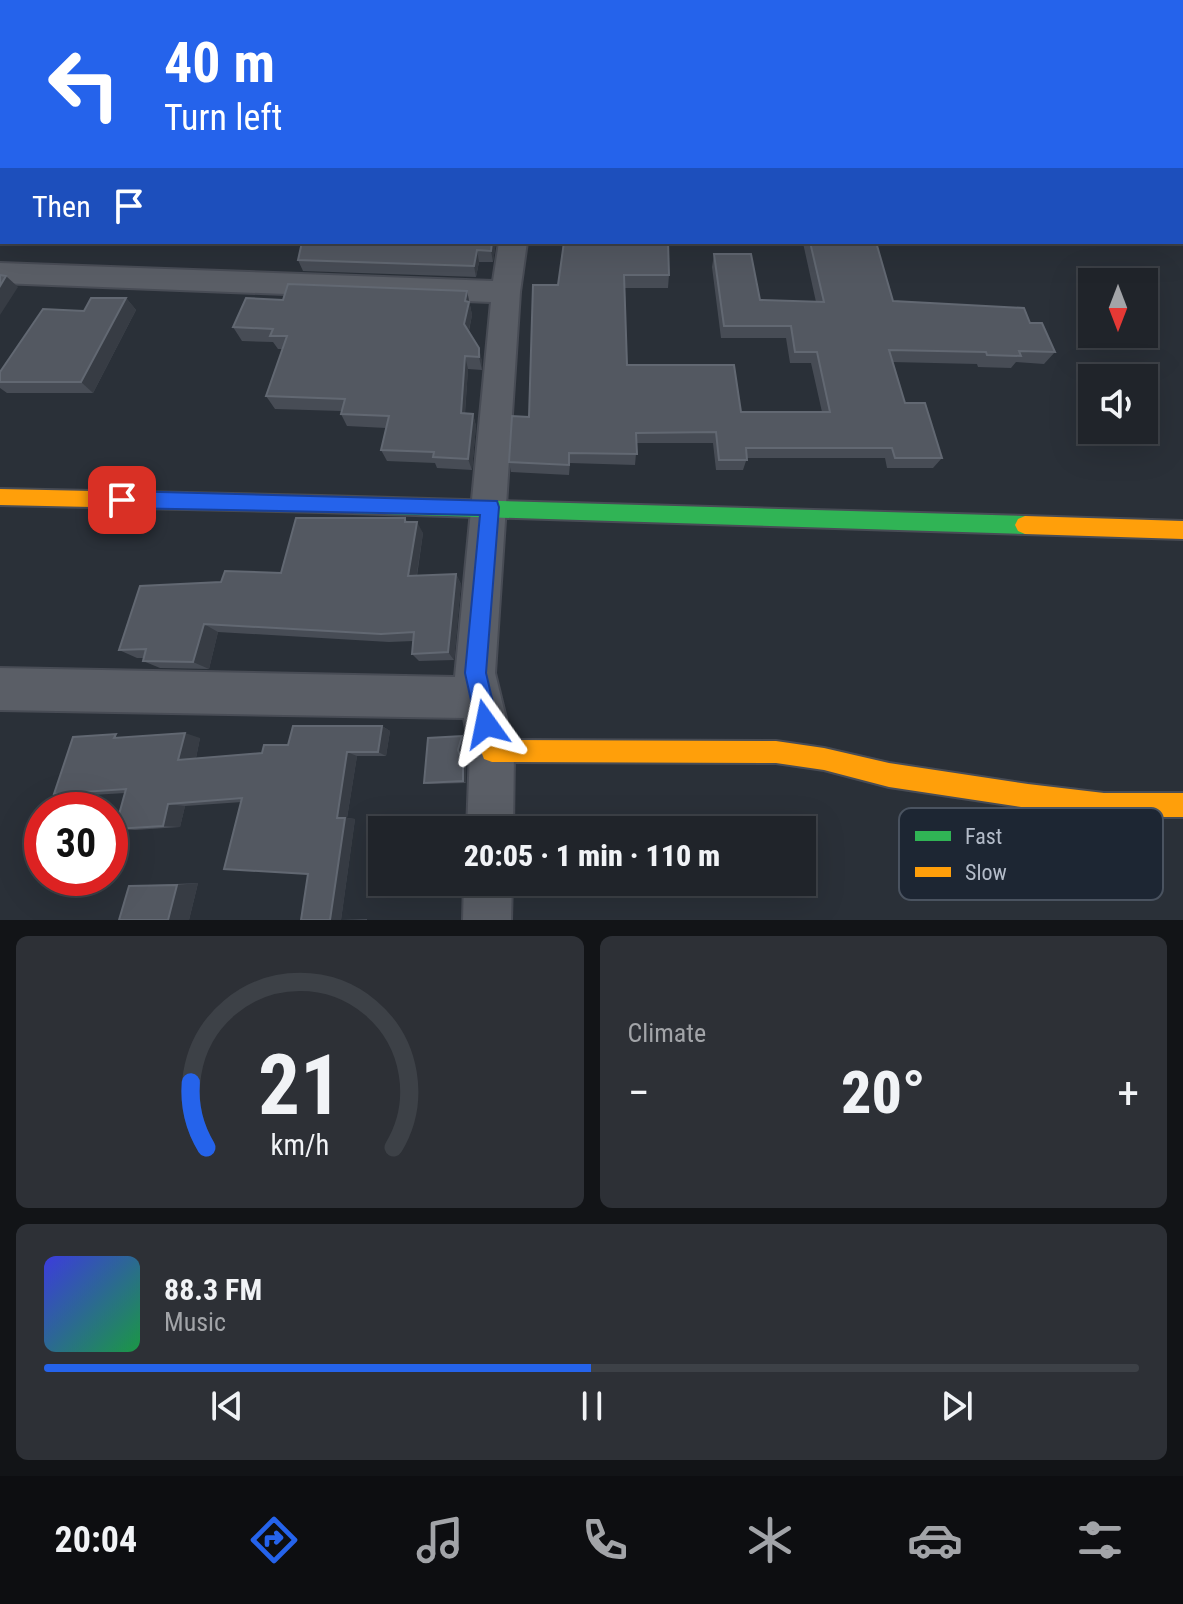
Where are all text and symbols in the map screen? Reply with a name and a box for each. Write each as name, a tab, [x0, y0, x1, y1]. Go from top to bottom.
text: 40 m	[164, 30, 275, 96]
icon: left	[32, 32, 136, 136]
text: Turn left	[164, 97, 282, 139]
icon: arrive	[107, 184, 151, 228]
text: Then	[32, 189, 91, 224]
north arrow	[1078, 268, 1158, 348]
map controls	[1078, 268, 1158, 444]
button: sound	[1078, 364, 1158, 444]
pin	[88, 466, 156, 534]
icon: arrive	[100, 478, 144, 522]
position arrow	[444, 682, 528, 766]
speed limit sign: 30	[24, 792, 128, 896]
legend	[899, 808, 1163, 900]
text: Fast	[965, 824, 1002, 849]
text: 20:05 · 1 min · 110 m	[464, 838, 720, 873]
text: Slow	[965, 860, 1007, 885]
text: Climate	[628, 1018, 706, 1048]
text: 21	[258, 1037, 342, 1134]
text: 20°	[841, 1057, 926, 1128]
text: −	[628, 1067, 650, 1119]
text: +	[1117, 1067, 1139, 1119]
text: km/h	[270, 1128, 329, 1162]
text: 88.3 FM	[164, 1272, 262, 1307]
text: Music	[164, 1307, 226, 1337]
icon: previous	[205, 1384, 249, 1428]
icon: pause	[570, 1384, 614, 1428]
icon: next	[935, 1384, 979, 1428]
icon: directions	[246, 1512, 302, 1568]
icon: music	[412, 1512, 468, 1568]
icon: phone	[577, 1512, 633, 1568]
icon: climate	[742, 1512, 798, 1568]
icon: car	[907, 1512, 963, 1568]
icon: filters	[1072, 1512, 1128, 1568]
text: 20:04	[55, 1519, 137, 1561]

